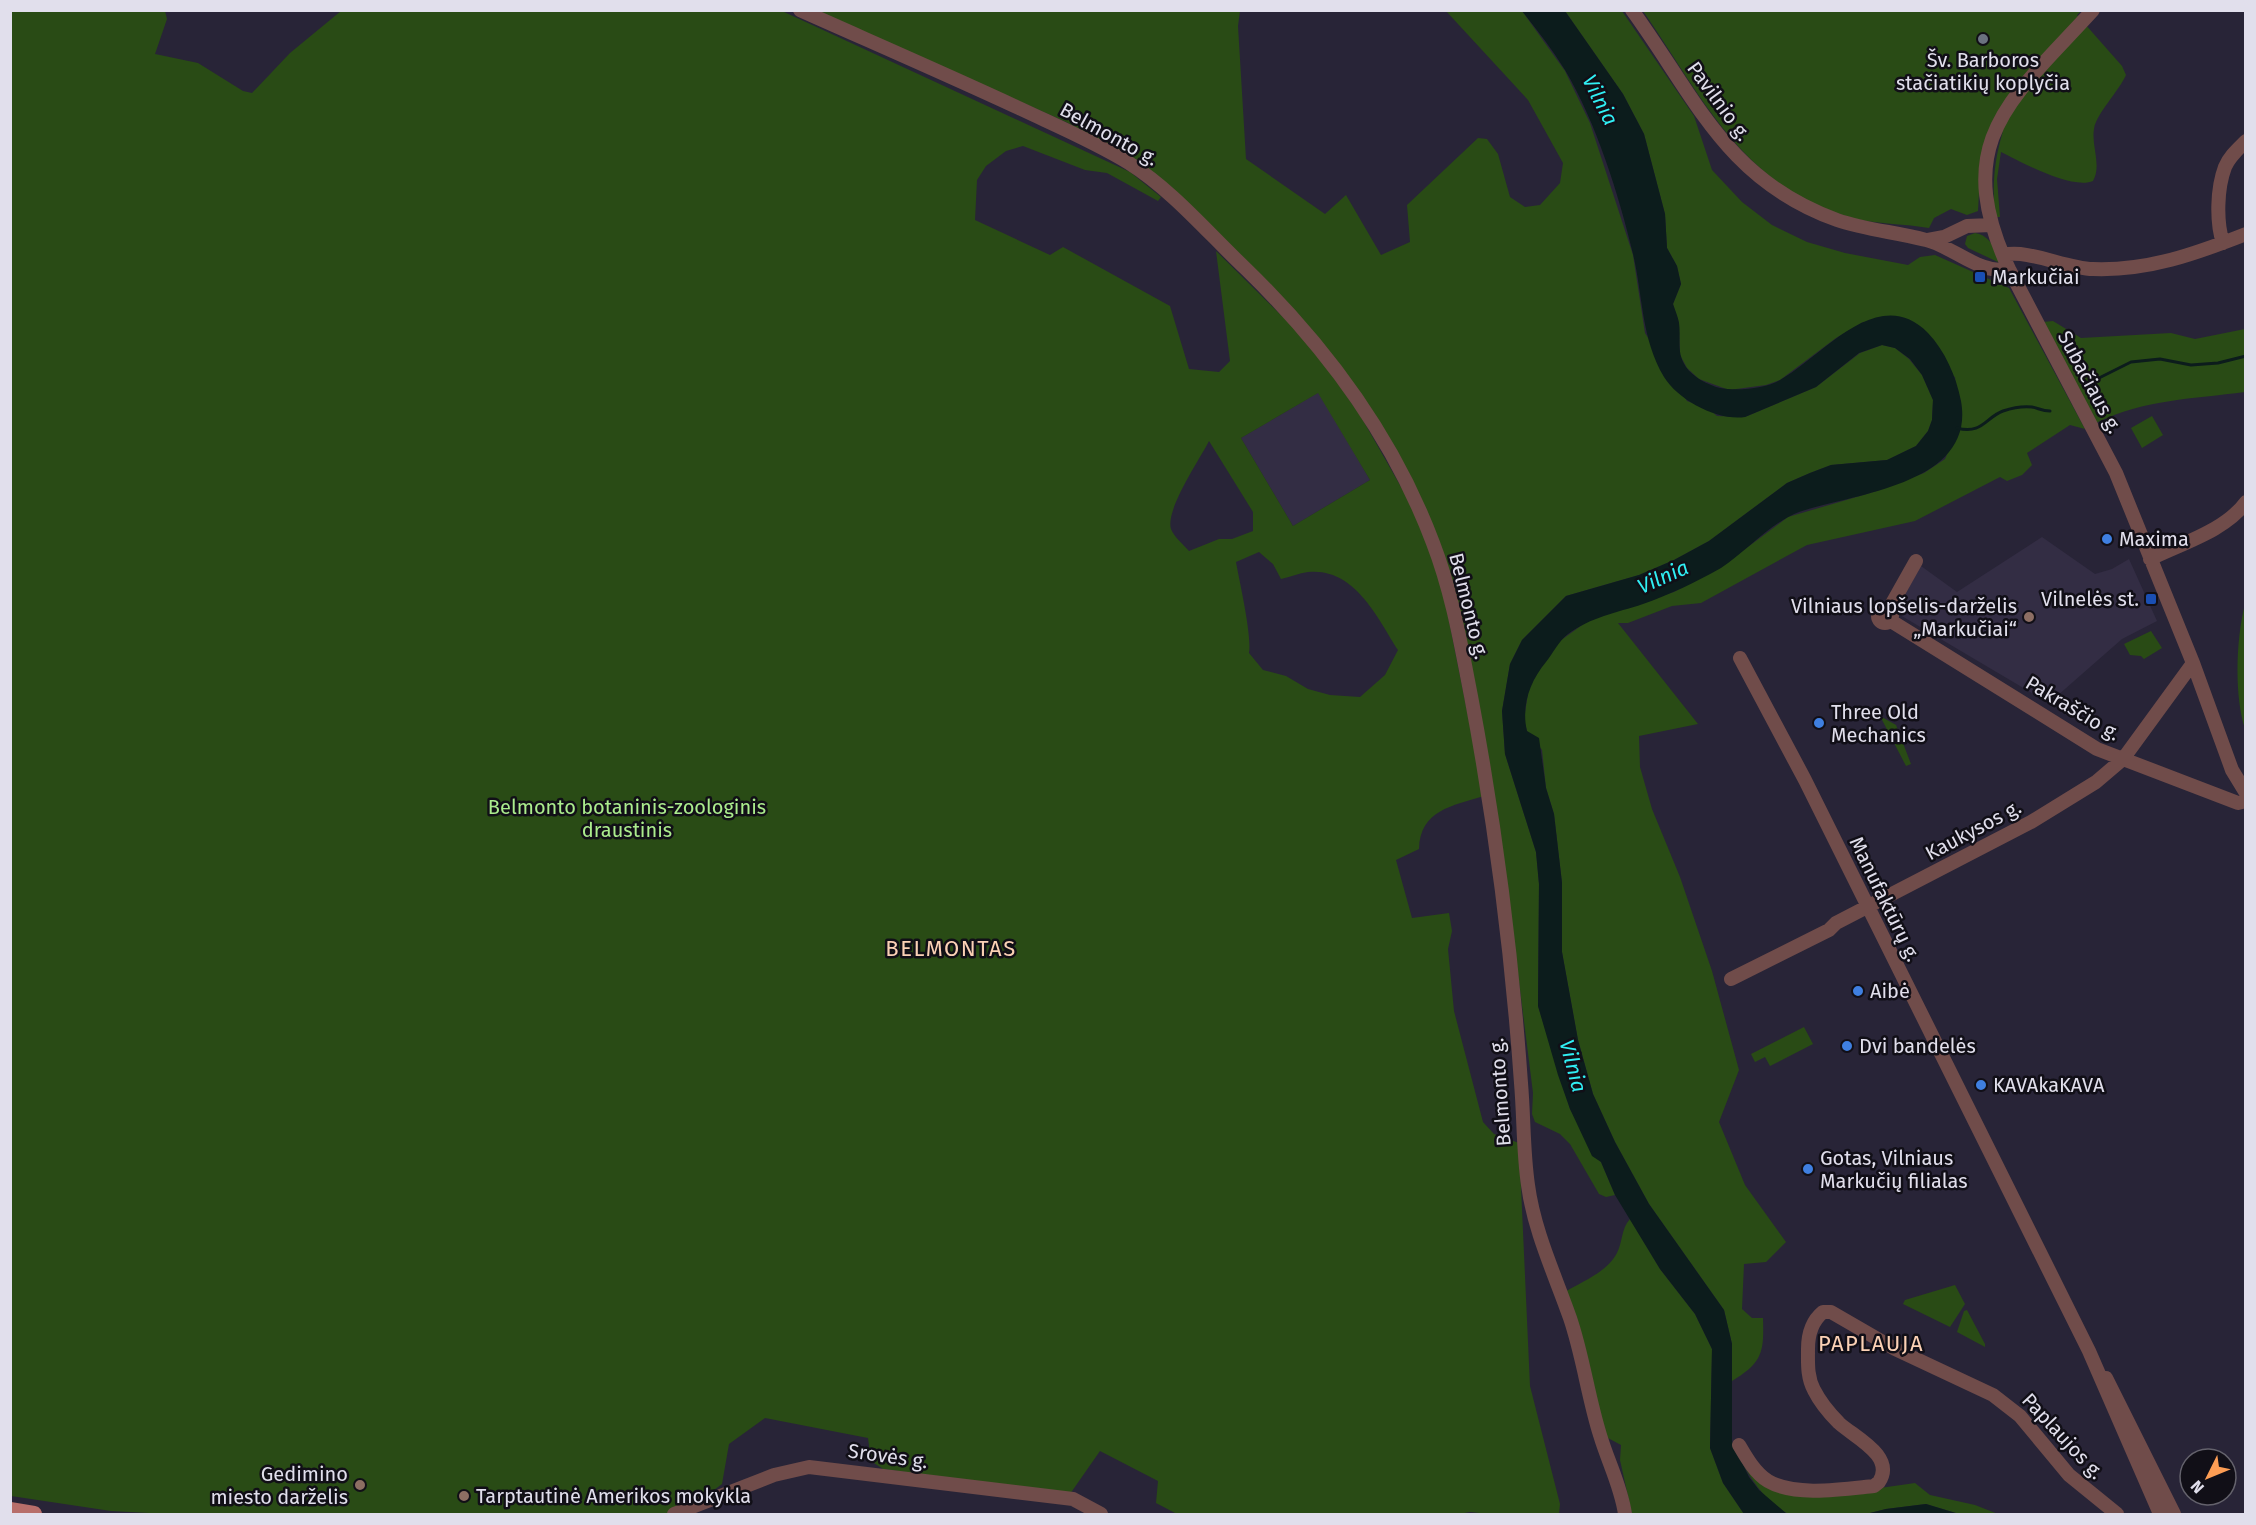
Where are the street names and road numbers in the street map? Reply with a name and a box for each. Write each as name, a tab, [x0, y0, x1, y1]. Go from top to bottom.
street label: Pavilnio g.	[1682, 57, 1756, 145]
street label: Belmonto g.	[1056, 97, 1162, 171]
street label: Subačiaus g.	[2053, 327, 2127, 437]
street label: Belmonto g.	[1444, 550, 1494, 662]
street label: Pakraščio g.	[2021, 670, 2125, 746]
street label: Kaukysos g.	[1921, 795, 2025, 865]
street label: Manufaktūrų g.	[1844, 833, 1926, 965]
street label: Belmonto g.	[1484, 1037, 1516, 1147]
street label: Paplaujos g.	[2017, 1388, 2109, 1484]
street label: Srovės g.	[847, 1439, 929, 1473]

